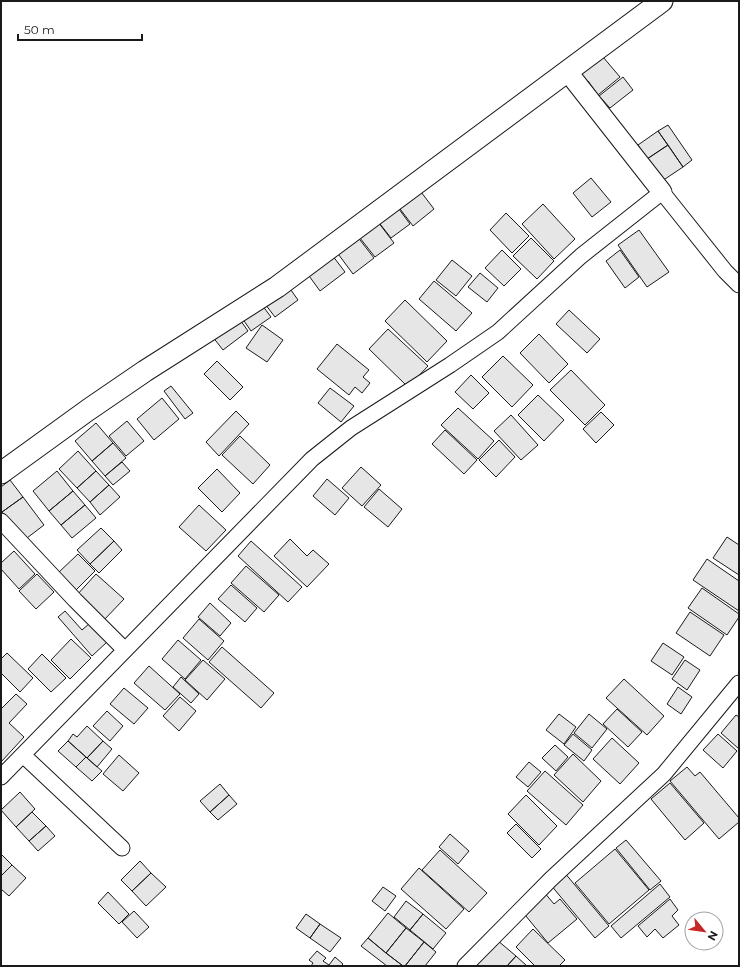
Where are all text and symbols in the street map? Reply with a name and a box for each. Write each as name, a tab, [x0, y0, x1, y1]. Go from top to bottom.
scale bar	[18, 16, 142, 42]
text: 50 m	[24, 22, 55, 37]
north arrow	[684, 911, 724, 951]
text: N	[704, 929, 721, 943]

